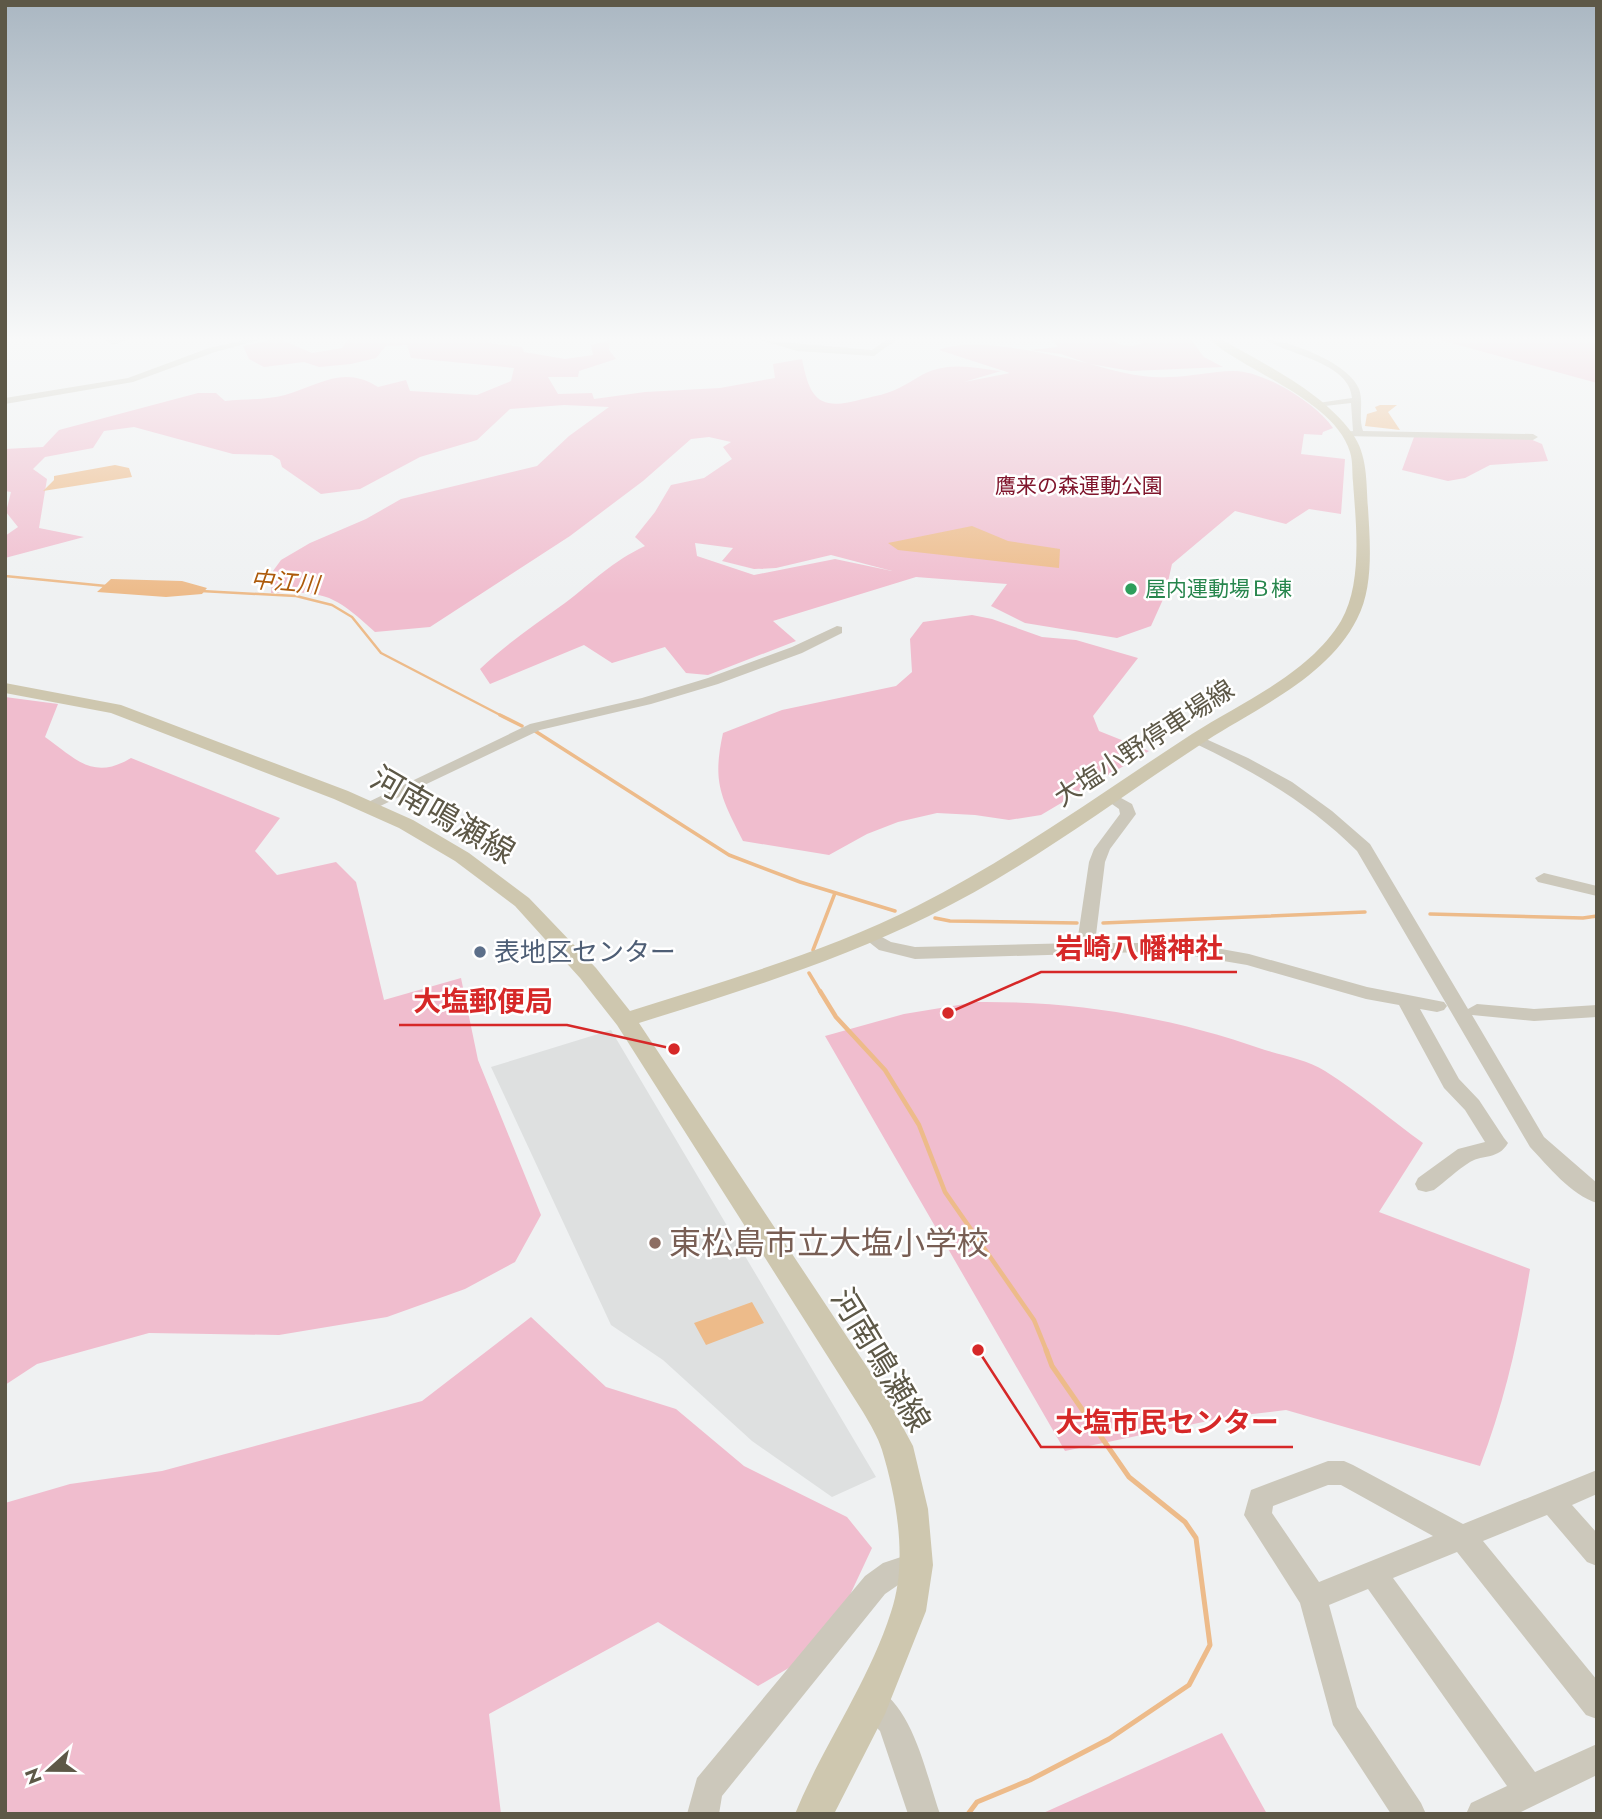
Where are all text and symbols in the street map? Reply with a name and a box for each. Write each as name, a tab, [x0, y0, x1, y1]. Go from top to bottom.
park label: 鷹来の森運動公園	[995, 471, 1163, 501]
water label: 中江川	[249, 562, 324, 602]
place label: 屋内運動場Ｂ棟	[1145, 574, 1292, 604]
marker: 屋内運動場Ｂ棟	[1123, 581, 1139, 597]
street label: 大塩小野停車場線	[1046, 670, 1242, 816]
street label: 河南鳴瀬線	[362, 755, 524, 875]
callout: 岩崎八幡神社	[1041, 923, 1237, 972]
text: 岩崎八幡神社	[1055, 928, 1223, 969]
place label: 表地区センター	[494, 933, 676, 971]
marker: 表地区センター	[472, 944, 488, 960]
callout: 大塩郵便局	[399, 976, 567, 1025]
text: 大塩郵便局	[413, 981, 553, 1022]
place label: 東松島市立大塩小学校	[669, 1220, 989, 1266]
marker: 東松島市立大塩小学校	[647, 1235, 663, 1251]
street label: 河南鳴瀬線	[820, 1280, 942, 1440]
callout: 大塩市民センター	[1041, 1398, 1293, 1447]
text: 大塩市民センター	[1055, 1402, 1279, 1443]
north arrow	[14, 1735, 84, 1805]
text: N	[18, 1764, 49, 1788]

